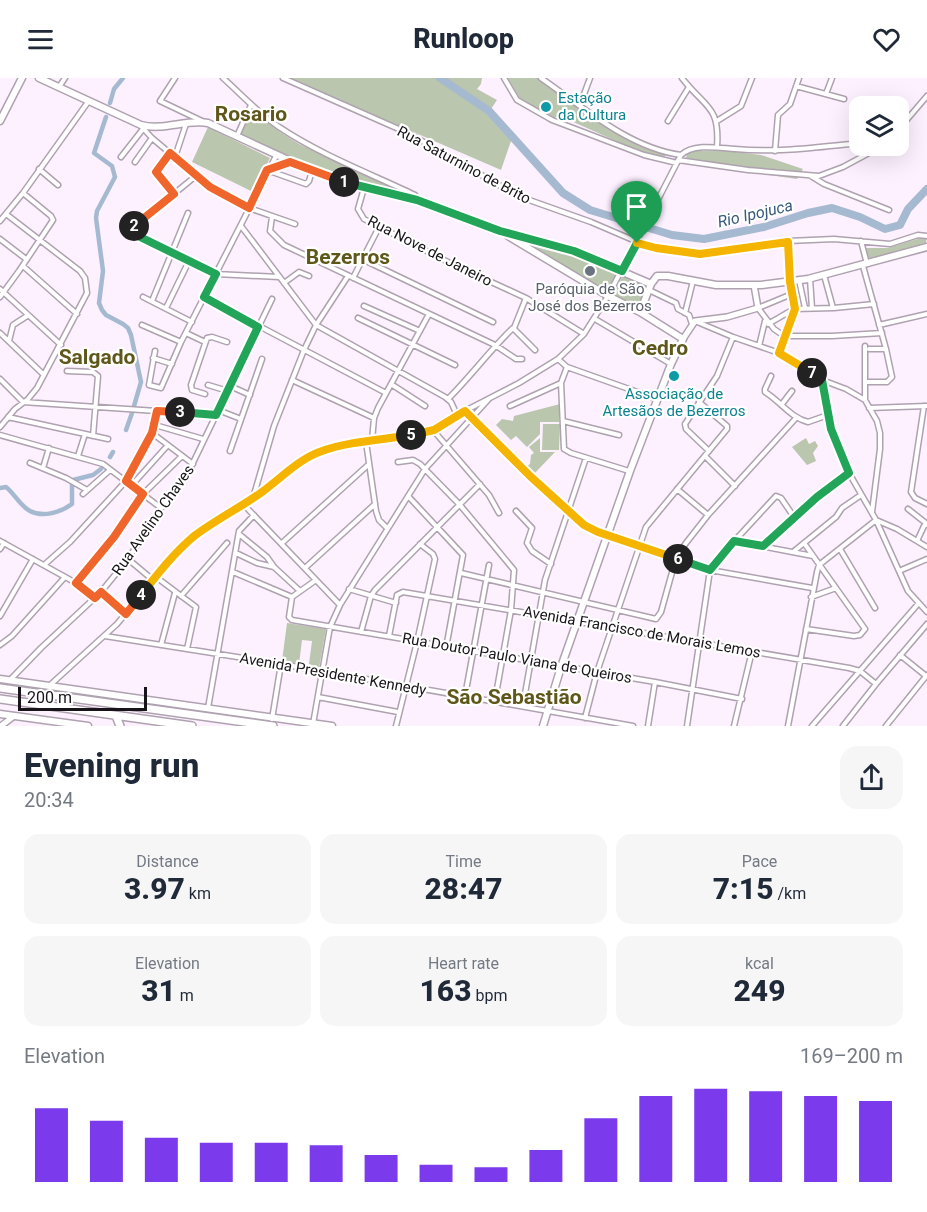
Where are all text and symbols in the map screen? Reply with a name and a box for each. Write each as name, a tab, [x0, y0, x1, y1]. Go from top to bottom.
icon: menu	[24, 23, 57, 56]
text: Runloop	[413, 23, 514, 55]
icon: heart	[870, 23, 903, 56]
place label: Estação da Cultura	[558, 89, 626, 124]
map controls	[849, 96, 909, 156]
button: layers	[849, 96, 909, 156]
marker: Estação da Cultura	[539, 100, 553, 114]
district label: Rosario	[215, 102, 287, 126]
street label: Rua Saturnino de Brito	[394, 122, 534, 208]
pin: 1	[329, 167, 359, 197]
text: 1	[339, 172, 349, 191]
pin	[611, 181, 662, 243]
icon: arrive	[620, 190, 653, 223]
water label: Rio Ipojuca	[716, 196, 795, 231]
pin: 2	[119, 211, 149, 241]
street label: Rua Nove de Janeiro	[365, 212, 495, 290]
text: 2	[129, 216, 139, 235]
district label: Bezerros	[306, 245, 390, 269]
marker: Paróquia de São José dos Bezerros	[583, 264, 597, 278]
place label: Paróquia de São José dos Bezerros	[528, 280, 652, 315]
district label: Cedro	[632, 336, 688, 360]
district label: Salgado	[59, 345, 135, 369]
pin: 7	[797, 358, 827, 388]
text: 7	[807, 363, 817, 382]
marker: Associação de Artesãos de Bezerros	[667, 369, 681, 383]
place label: Associação de Artesãos de Bezerros	[602, 385, 746, 420]
pin: 3	[165, 397, 195, 427]
text: 3	[175, 402, 185, 421]
pin: 5	[396, 420, 426, 450]
text: 5	[406, 425, 416, 444]
street label: Rua Avelino Chaves	[108, 461, 198, 579]
pin: 6	[663, 544, 693, 574]
text: 6	[673, 549, 683, 568]
pin: 4	[126, 580, 156, 610]
text: 4	[136, 585, 146, 604]
street label: Avenida Francisco de Morais Lemos	[522, 602, 762, 662]
street label: Rua Doutor Paulo Viana de Queiros	[401, 629, 633, 687]
street label: Avenida Presidente Kennedy	[238, 649, 428, 699]
scale bar	[18, 684, 147, 712]
district label: São Sebastião	[446, 685, 582, 709]
text: 200 m	[27, 688, 72, 707]
text: Evening run	[24, 746, 199, 785]
button: share	[840, 746, 903, 809]
text: 20:34	[24, 788, 74, 812]
text: Distance	[136, 852, 199, 871]
text: Time	[446, 852, 481, 871]
text: Pace	[742, 852, 777, 871]
text: 3.97	[124, 871, 185, 906]
text: 28:47	[425, 871, 502, 906]
text: 7:15	[713, 871, 773, 906]
text: km	[185, 884, 211, 903]
text: /km	[773, 884, 806, 903]
text: Elevation	[135, 954, 200, 973]
text: Heart rate	[428, 954, 499, 973]
text: kcal	[745, 954, 774, 973]
text: 31	[141, 973, 176, 1008]
text: 163	[420, 973, 471, 1008]
text: 249	[734, 973, 785, 1008]
text: m	[176, 986, 194, 1005]
text: bpm	[471, 986, 507, 1005]
text: Elevation	[24, 1044, 105, 1068]
text: 169–200 m	[800, 1044, 903, 1068]

